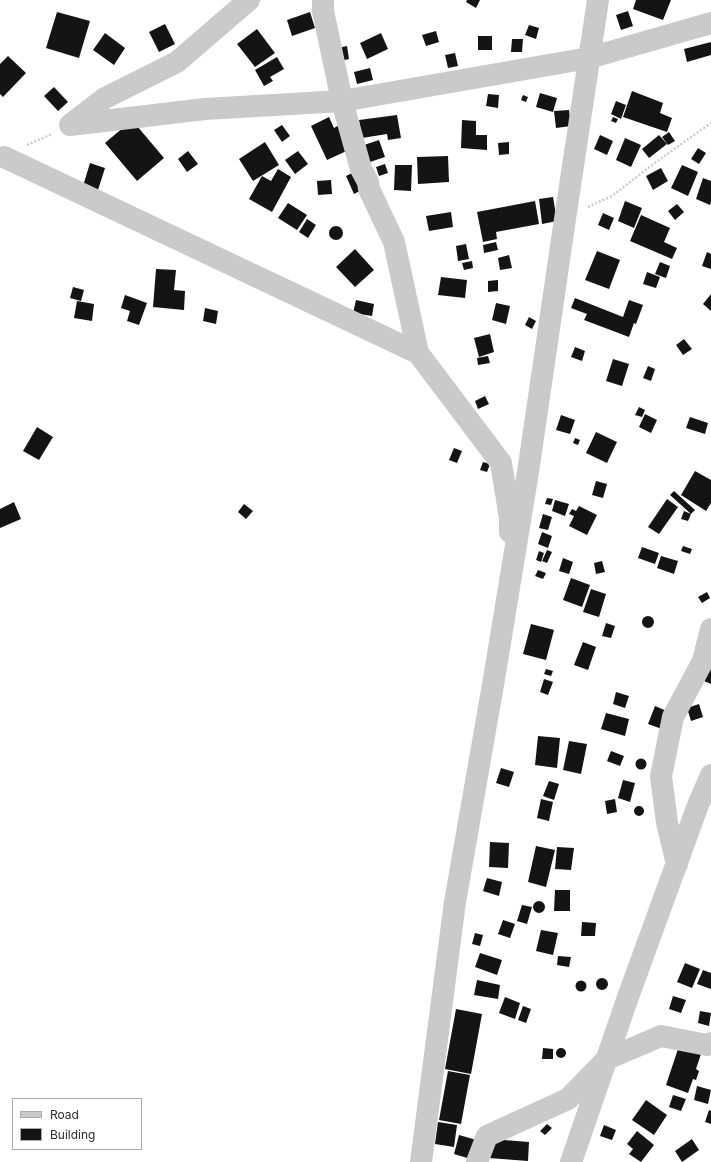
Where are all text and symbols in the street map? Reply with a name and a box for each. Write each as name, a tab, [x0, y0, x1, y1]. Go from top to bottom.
legend	[12, 1098, 142, 1150]
text: Road	[50, 1107, 79, 1122]
text: Building	[50, 1127, 95, 1142]

